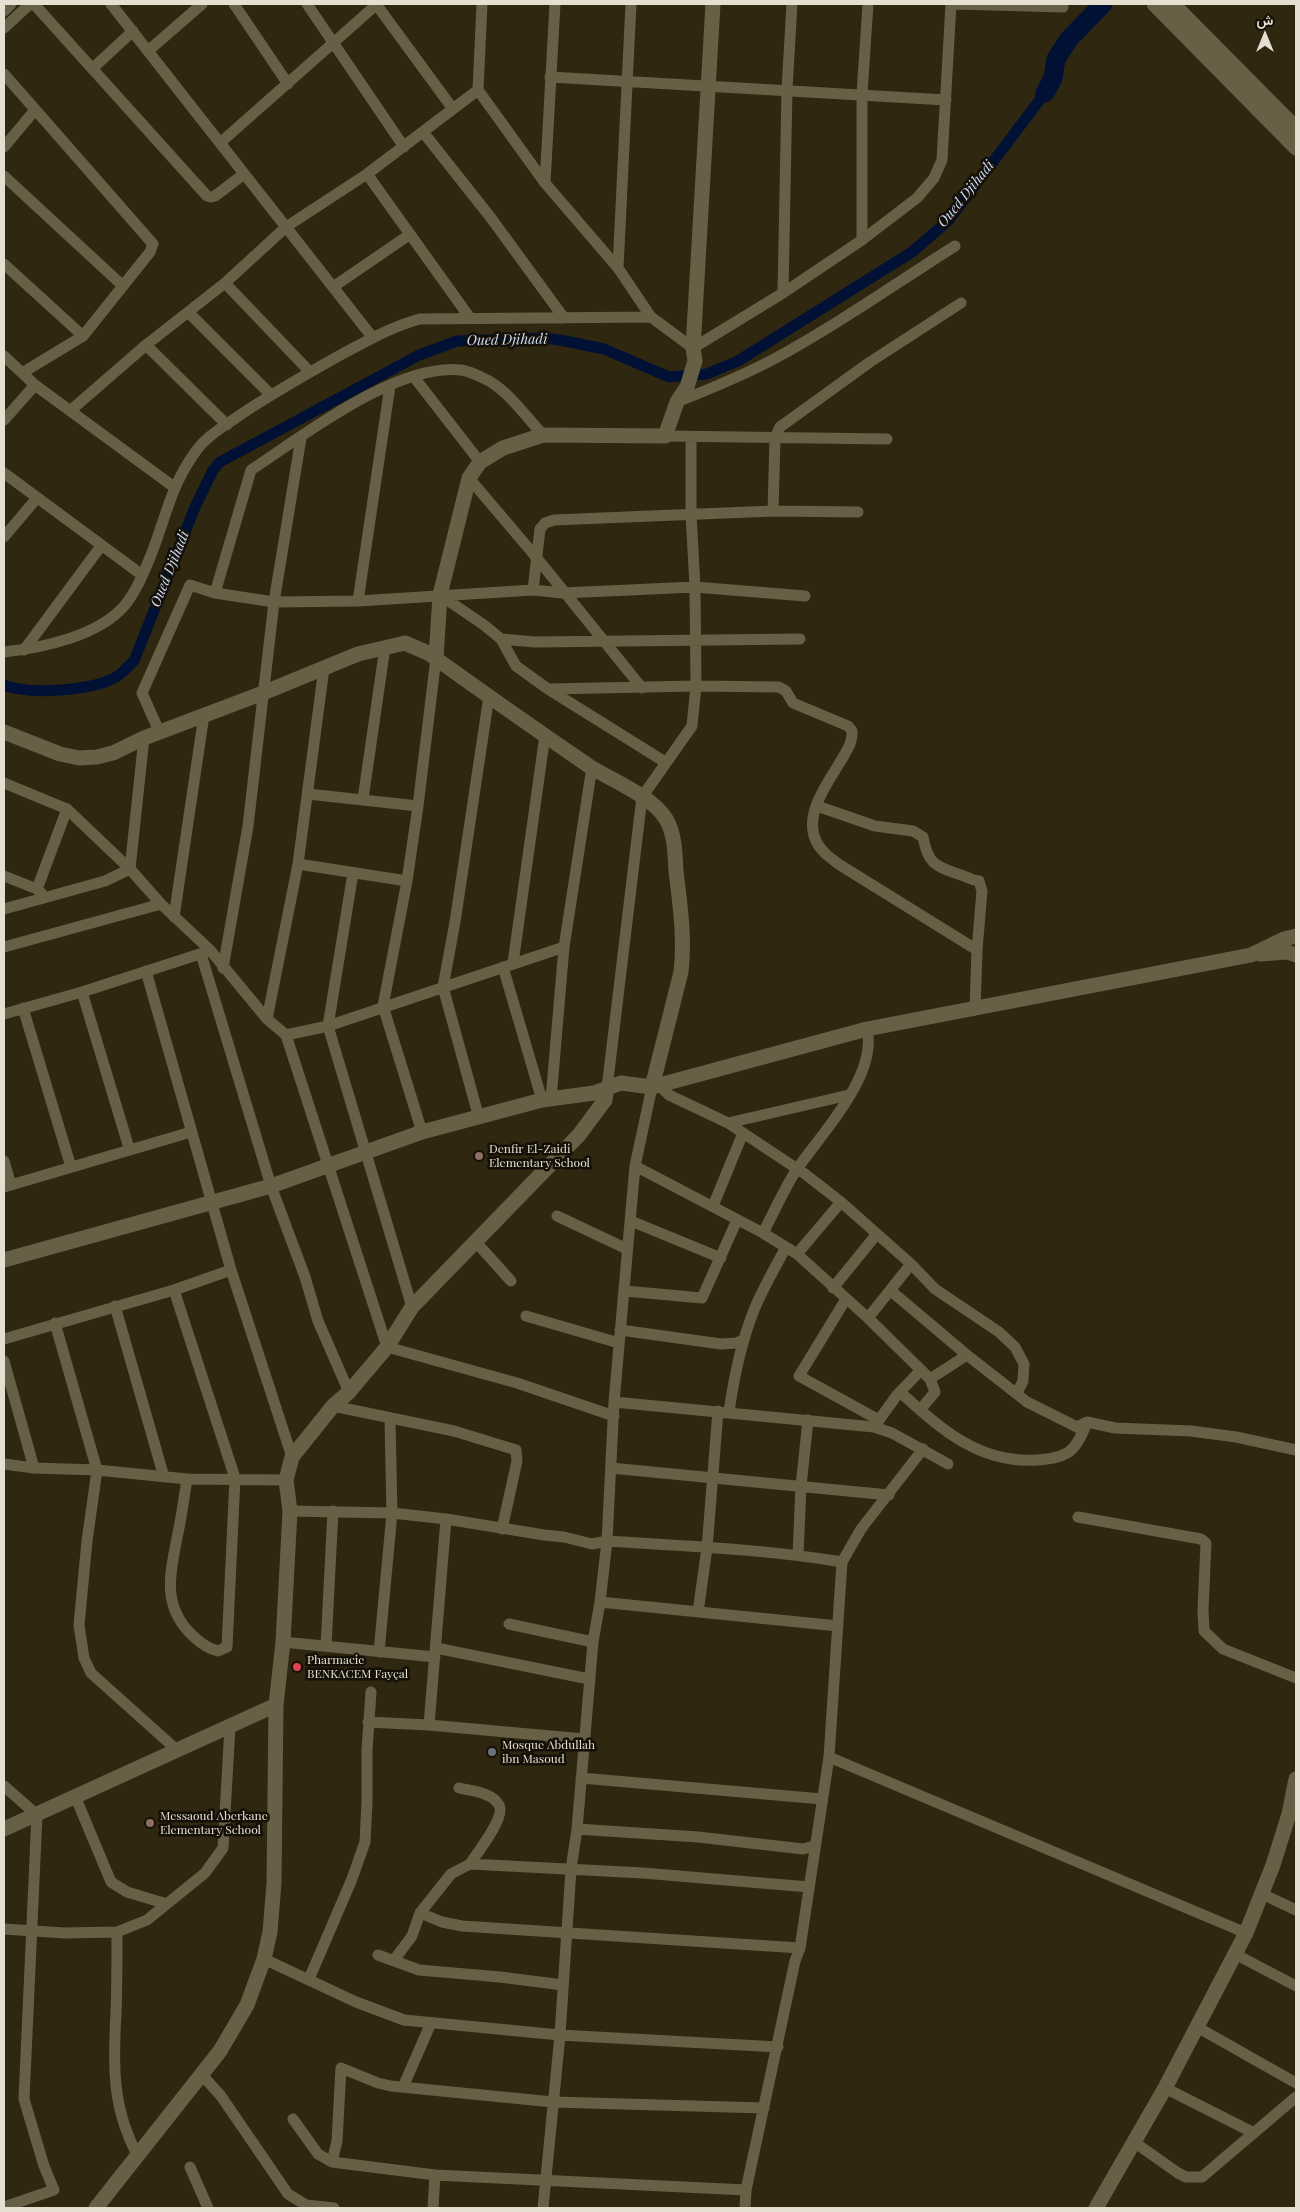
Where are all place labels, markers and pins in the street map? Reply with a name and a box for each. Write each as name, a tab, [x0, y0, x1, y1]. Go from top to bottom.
place label: Denfir El-Zaidi Elementary School	[489, 1142, 590, 1170]
marker: Denfir El-Zaidi Elementary School	[473, 1150, 485, 1162]
place label: Pharmacie BENKACEM Fayçal	[307, 1653, 408, 1681]
marker: Pharmacie BENKACEM Fayçal	[291, 1661, 303, 1673]
place label: Mosque Abdullah ibn Masoud	[502, 1738, 595, 1766]
marker: Mosque Abdullah ibn Masoud	[486, 1746, 498, 1758]
place label: Messaoud Aberkane Elementary School	[160, 1809, 268, 1837]
marker: Messaoud Aberkane Elementary School	[144, 1817, 156, 1829]

